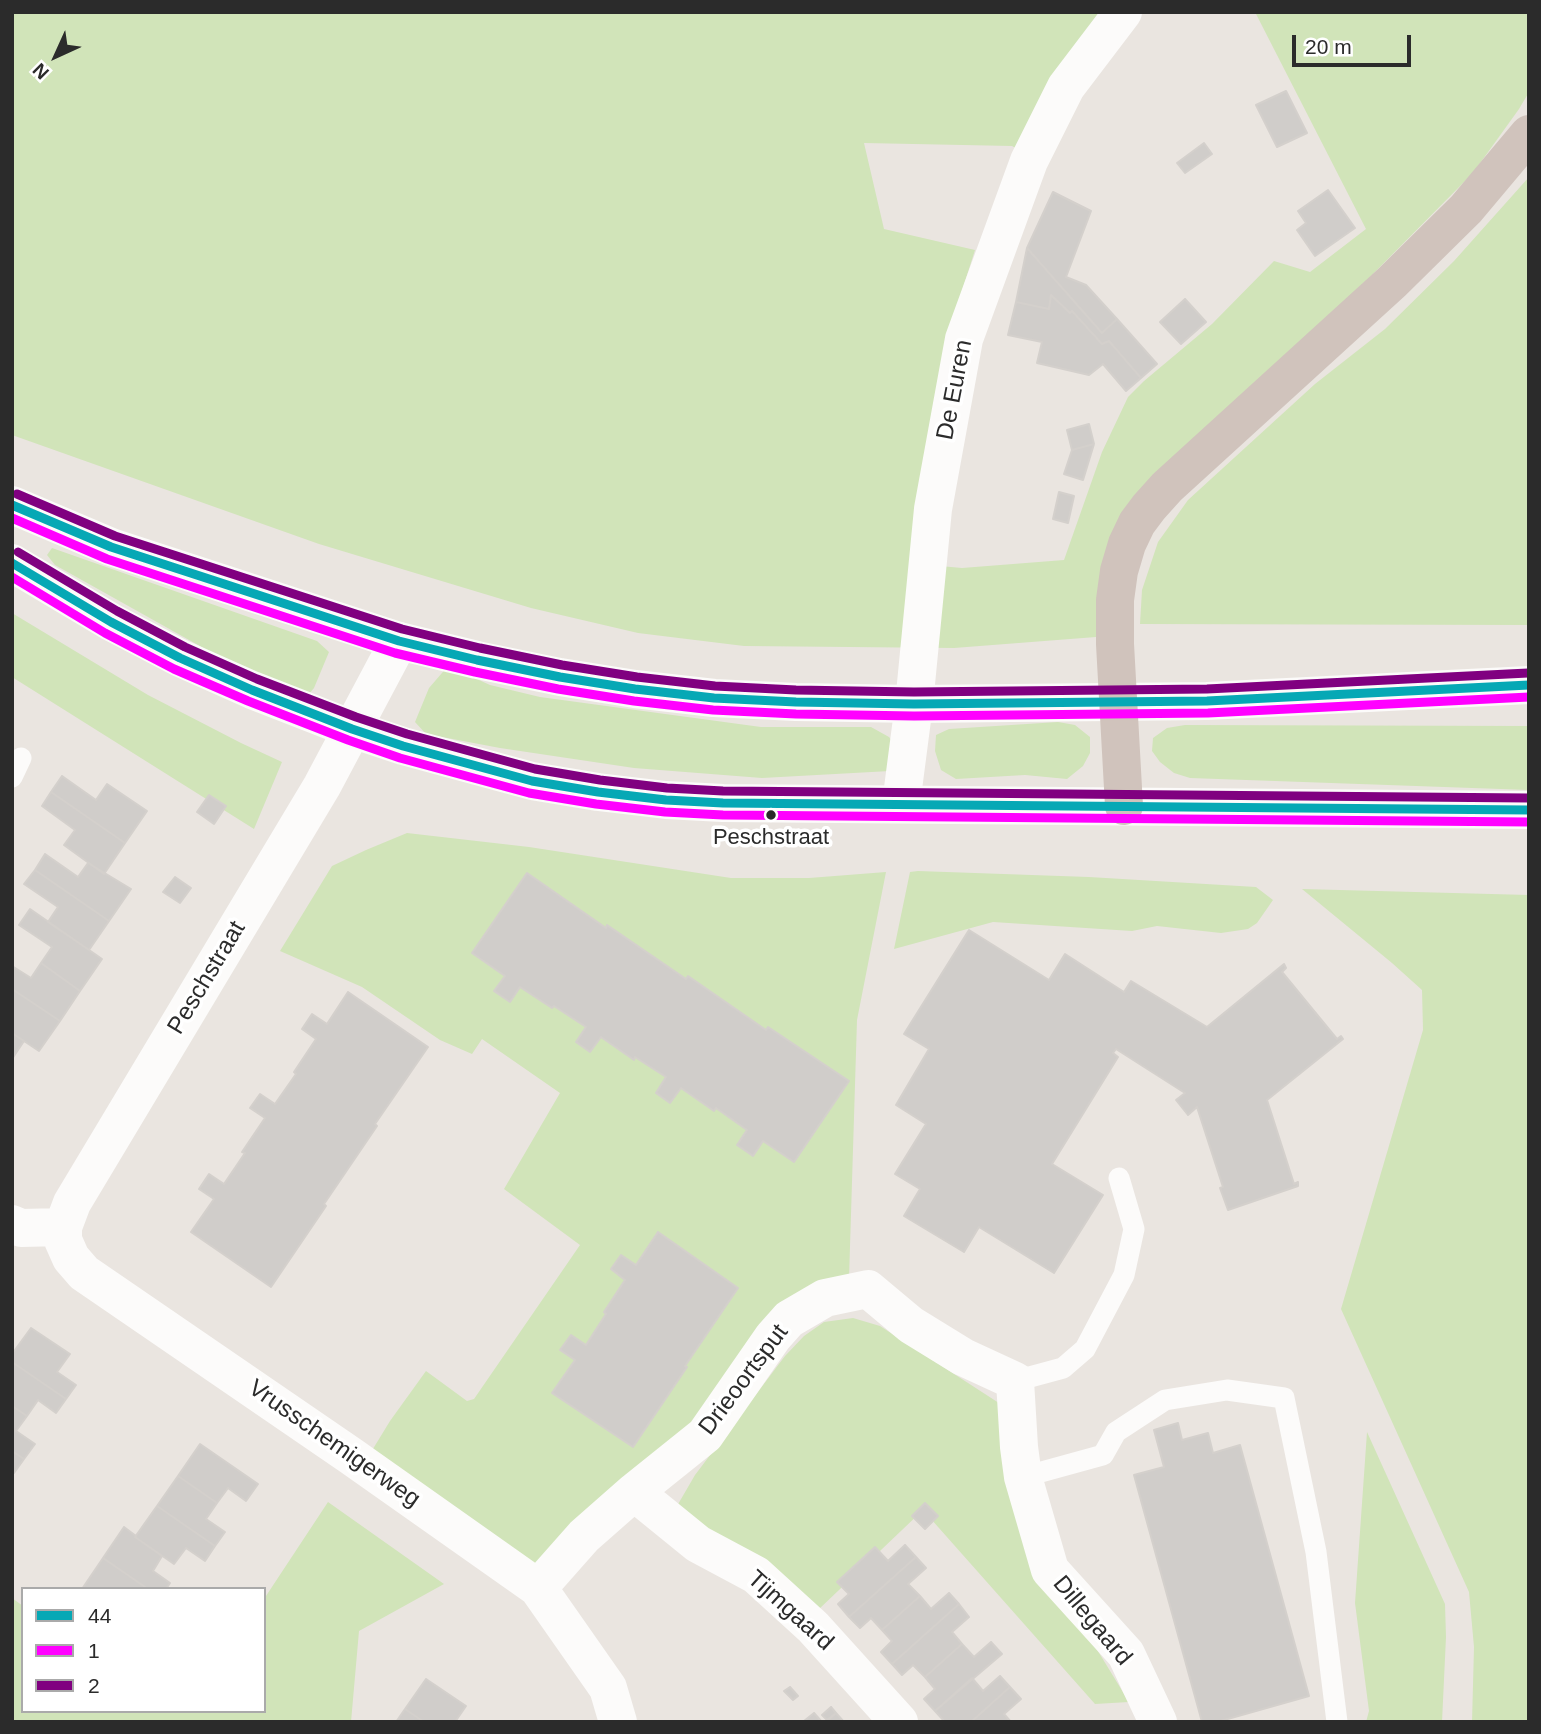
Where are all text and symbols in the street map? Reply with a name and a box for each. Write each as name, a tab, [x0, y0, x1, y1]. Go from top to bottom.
north arrow	[21, 21, 91, 91]
scale bar	[1296, 21, 1415, 65]
text: 20 m	[1305, 35, 1352, 58]
text: N	[29, 59, 53, 83]
street label: De Euren	[931, 337, 979, 443]
marker: Peschstraat	[764, 808, 778, 822]
place label: Peschstraat	[713, 825, 829, 851]
street label: Peschstraat	[162, 916, 252, 1040]
street label: Drieoortsput	[693, 1319, 795, 1441]
street label: Vrusschemigerweg	[243, 1374, 425, 1514]
street label: Tijmgaard	[741, 1565, 839, 1657]
street label: Dillegaard	[1046, 1570, 1138, 1672]
legend	[21, 1587, 266, 1713]
text: 44	[88, 1604, 111, 1627]
text: 1	[88, 1639, 100, 1662]
text: 2	[88, 1674, 100, 1697]

